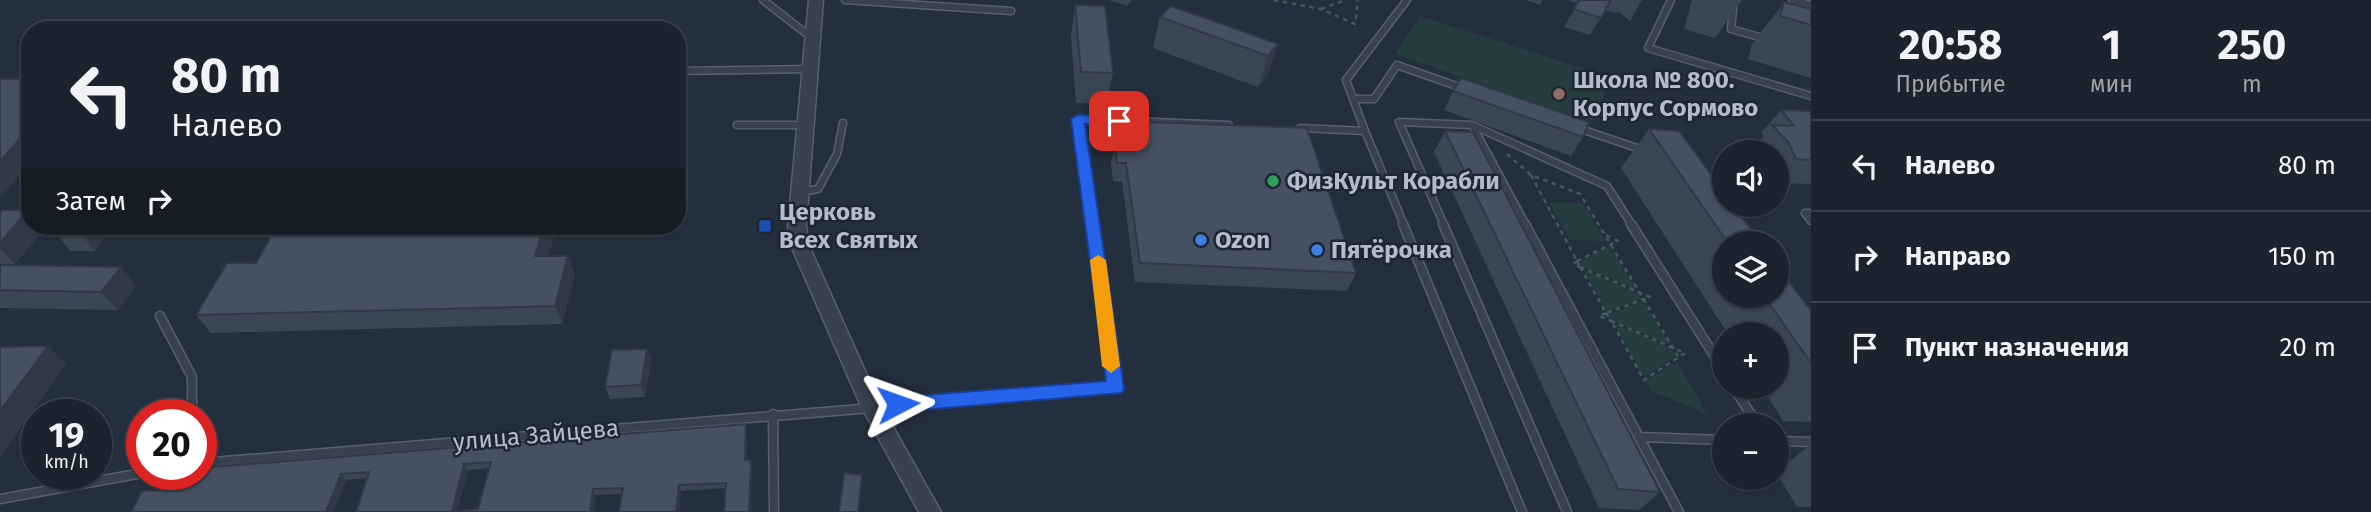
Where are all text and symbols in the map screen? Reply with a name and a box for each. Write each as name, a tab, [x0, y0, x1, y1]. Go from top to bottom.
text: 20:58	[1899, 20, 2002, 70]
text: 1	[2102, 20, 2121, 70]
text: 250	[2218, 20, 2286, 70]
text: 80 m	[171, 46, 281, 105]
icon: left	[56, 49, 147, 140]
place label: Школа № 800. Корпус Сормово	[1573, 66, 1758, 122]
text: Прибытие	[1896, 70, 2006, 98]
text: мин	[2090, 70, 2133, 98]
text: m	[2242, 70, 2262, 98]
marker: Школа № 800. Корпус Сормово	[1551, 86, 1567, 102]
pin	[1089, 91, 1149, 151]
icon: arrive	[1100, 102, 1138, 140]
text: Налево	[171, 106, 283, 144]
map controls	[1712, 140, 1789, 490]
button: sound	[1712, 140, 1789, 217]
icon: left	[1846, 147, 1884, 185]
text: Налево	[1905, 150, 1995, 181]
text: 80 m	[2278, 150, 2336, 181]
place label: ФизКульт Корабли	[1287, 167, 1500, 195]
marker: ФизКульт Корабли	[1265, 173, 1281, 189]
icon: right	[140, 182, 178, 220]
text: Затем	[56, 186, 126, 217]
place label: Церковь Всех Святых	[779, 198, 918, 254]
marker: Церковь Всех Святых	[757, 218, 773, 234]
place label: Ozon	[1215, 226, 1270, 254]
button: layers	[1712, 231, 1789, 308]
marker: Ozon	[1193, 232, 1209, 248]
place label: Пятёрочка	[1331, 236, 1452, 264]
icon: right	[1846, 238, 1884, 276]
text: Направо	[1905, 241, 2011, 272]
text: 150 m	[2268, 241, 2336, 272]
marker: Пятёрочка	[1309, 242, 1325, 258]
button: +	[1712, 322, 1789, 399]
icon: arrive	[1846, 329, 1884, 367]
text: Пункт назначения	[1905, 332, 2129, 363]
text: 20 m	[2279, 332, 2336, 363]
position arrow	[861, 367, 935, 441]
speed limit sign: 20	[126, 399, 217, 490]
button: −	[1712, 413, 1789, 490]
text: 19	[49, 414, 84, 456]
street label: улица Зайцева	[452, 414, 620, 456]
text: km/h	[44, 451, 89, 473]

